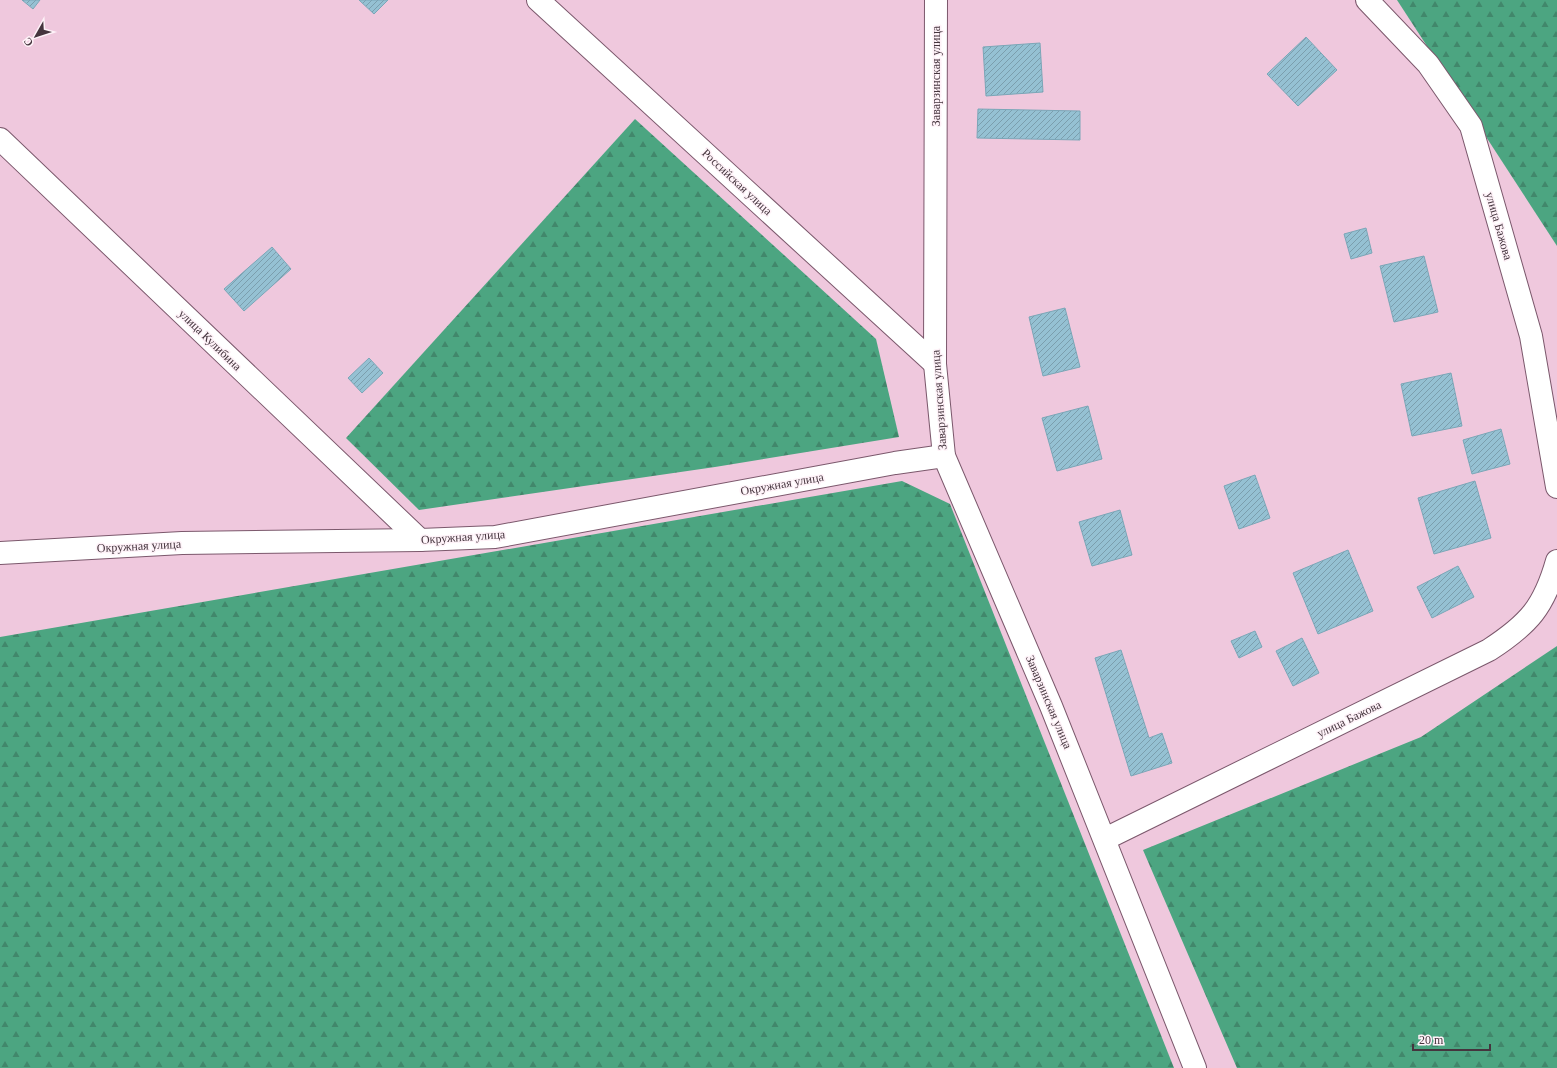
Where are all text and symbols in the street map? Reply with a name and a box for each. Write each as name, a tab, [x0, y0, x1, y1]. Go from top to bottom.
north arrow	[16, 16, 56, 56]
street label: Заварзинская улица	[929, 25, 943, 126]
text: С	[21, 35, 35, 49]
street label: Российская улица	[699, 146, 775, 218]
street label: улица Бажова	[1483, 191, 1516, 262]
street label: улица Кулибина	[176, 307, 245, 374]
street label: Заварзинская улица	[928, 349, 949, 451]
street label: Окружная улица	[739, 470, 825, 498]
street label: Окружная улица	[420, 527, 506, 547]
street label: Окружная улица	[97, 537, 182, 555]
street label: Заварзинская улица	[1023, 653, 1075, 752]
street label: улица Бажова	[1315, 697, 1384, 741]
scale bar	[1413, 1026, 1490, 1052]
text: 20 m	[1419, 1033, 1444, 1047]

